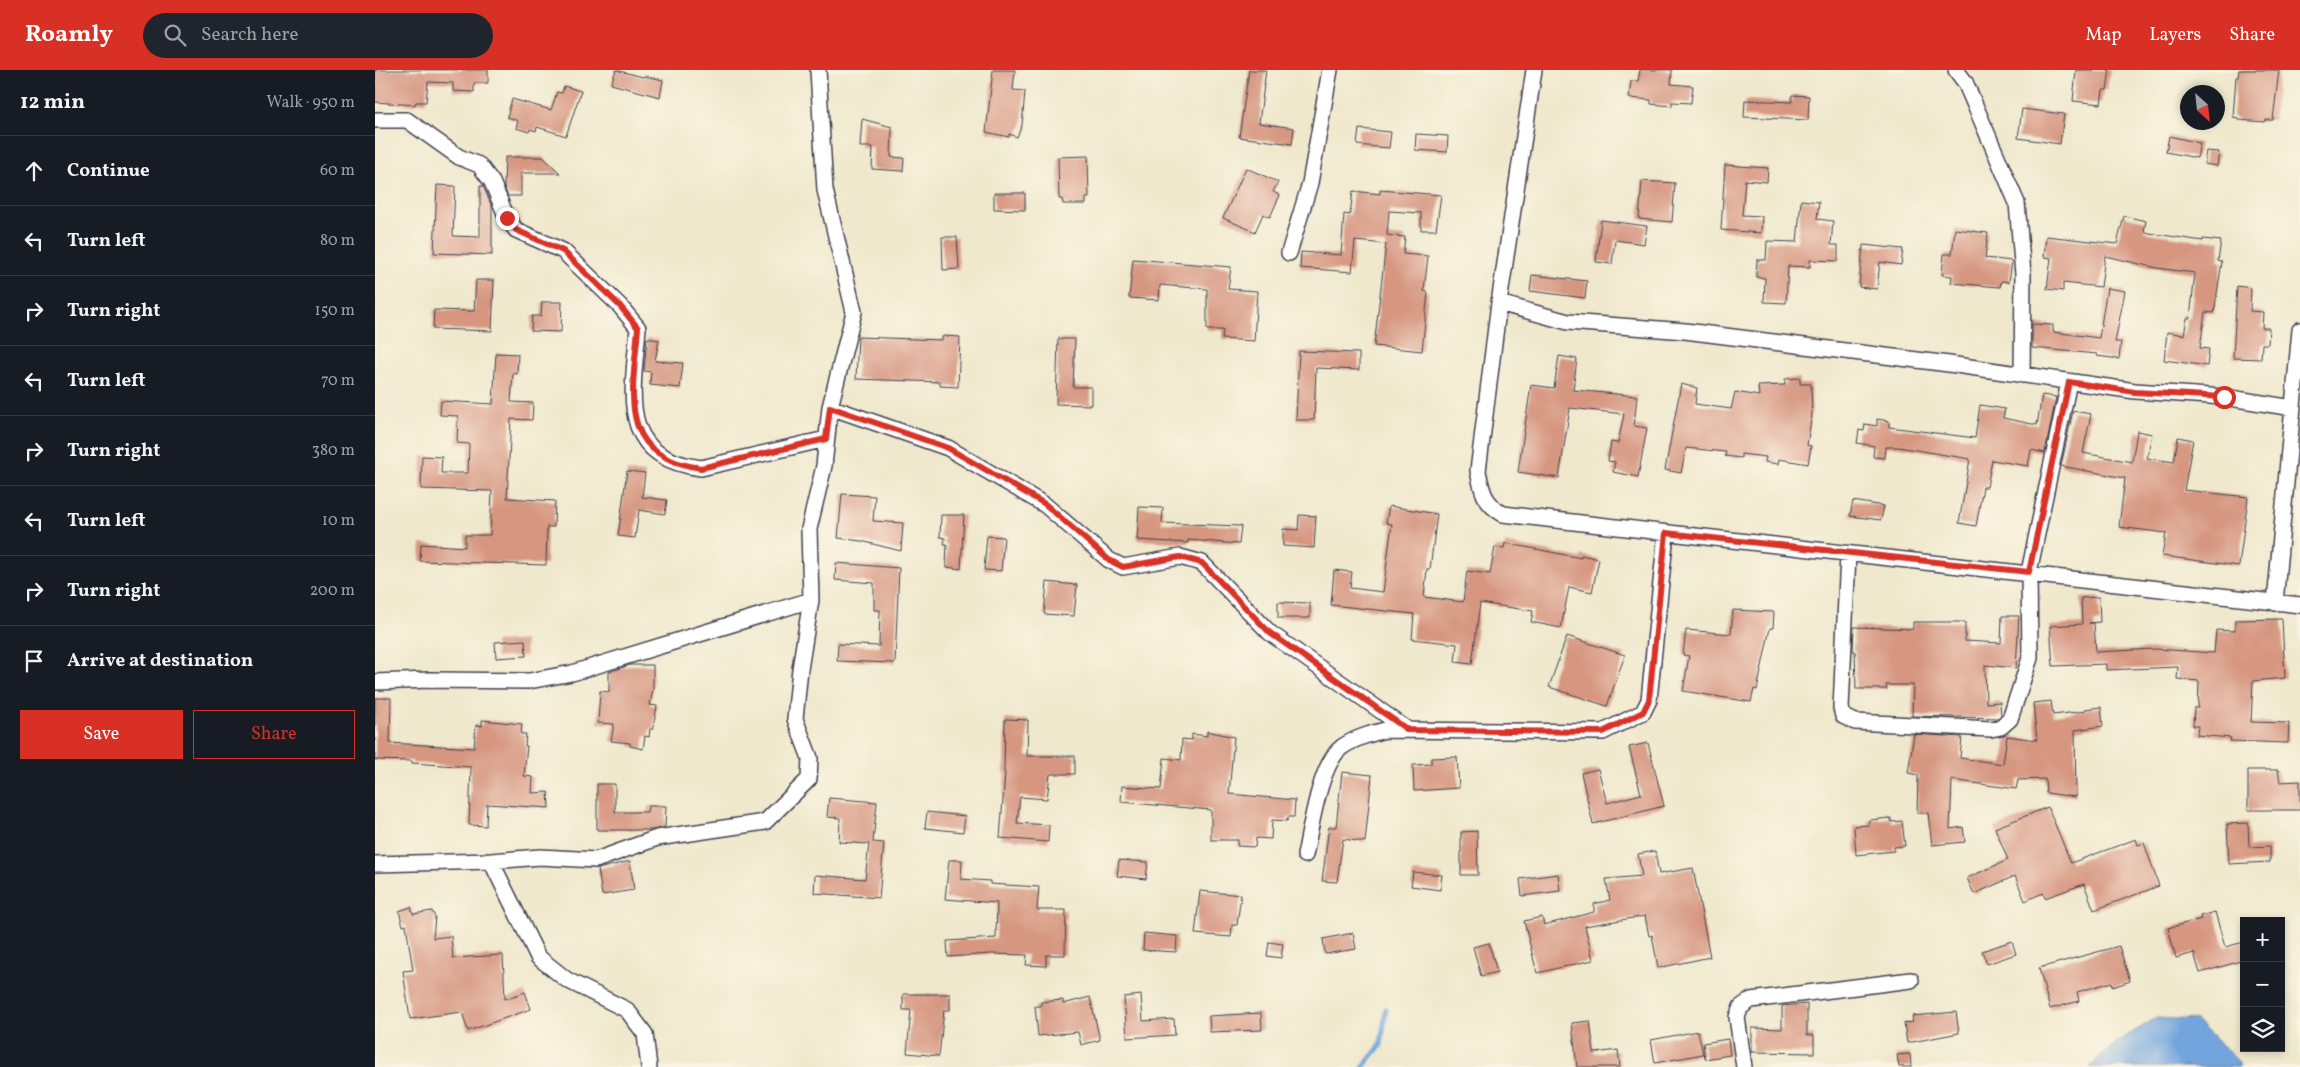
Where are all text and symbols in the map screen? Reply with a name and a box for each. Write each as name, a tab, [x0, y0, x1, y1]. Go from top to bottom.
search box	[143, 13, 493, 58]
text: Roamly	[25, 18, 113, 52]
icon: search	[161, 21, 189, 49]
text: Search here	[201, 22, 298, 48]
text: Map	[2085, 23, 2121, 48]
text: Layers	[2149, 23, 2201, 48]
text: Share	[2229, 23, 2275, 48]
north arrow	[2180, 85, 2225, 130]
text: 12 min	[20, 88, 85, 117]
text: Walk · 950 m	[267, 92, 355, 114]
icon: ahead	[20, 157, 48, 185]
text: Continue	[67, 158, 150, 184]
text: 60 m	[320, 160, 355, 182]
route end	[496, 207, 519, 230]
icon: left	[20, 227, 48, 255]
text: Turn left	[67, 228, 146, 254]
text: 80 m	[320, 230, 355, 252]
icon: right	[20, 297, 48, 325]
text: Turn right	[67, 298, 160, 324]
text: 150 m	[314, 300, 355, 322]
icon: left	[20, 367, 48, 395]
text: Turn left	[67, 368, 146, 394]
text: 70 m	[321, 370, 355, 392]
route start	[2213, 386, 2236, 409]
icon: right	[20, 437, 48, 465]
text: Turn right	[67, 438, 160, 464]
text: 380 m	[312, 440, 355, 462]
icon: left	[20, 507, 48, 535]
text: Turn left	[67, 508, 146, 534]
text: 10 m	[322, 510, 355, 532]
icon: right	[20, 577, 48, 605]
text: Turn right	[67, 578, 160, 604]
text: 200 m	[310, 580, 355, 602]
icon: arrive	[20, 647, 48, 675]
text: Arrive at destination	[67, 648, 253, 674]
button: Save	[20, 710, 183, 759]
button: Share	[193, 710, 355, 759]
map controls	[2240, 917, 2285, 1052]
button: +	[2240, 917, 2285, 962]
button: −	[2240, 962, 2285, 1007]
button: layers	[2240, 1007, 2285, 1052]

